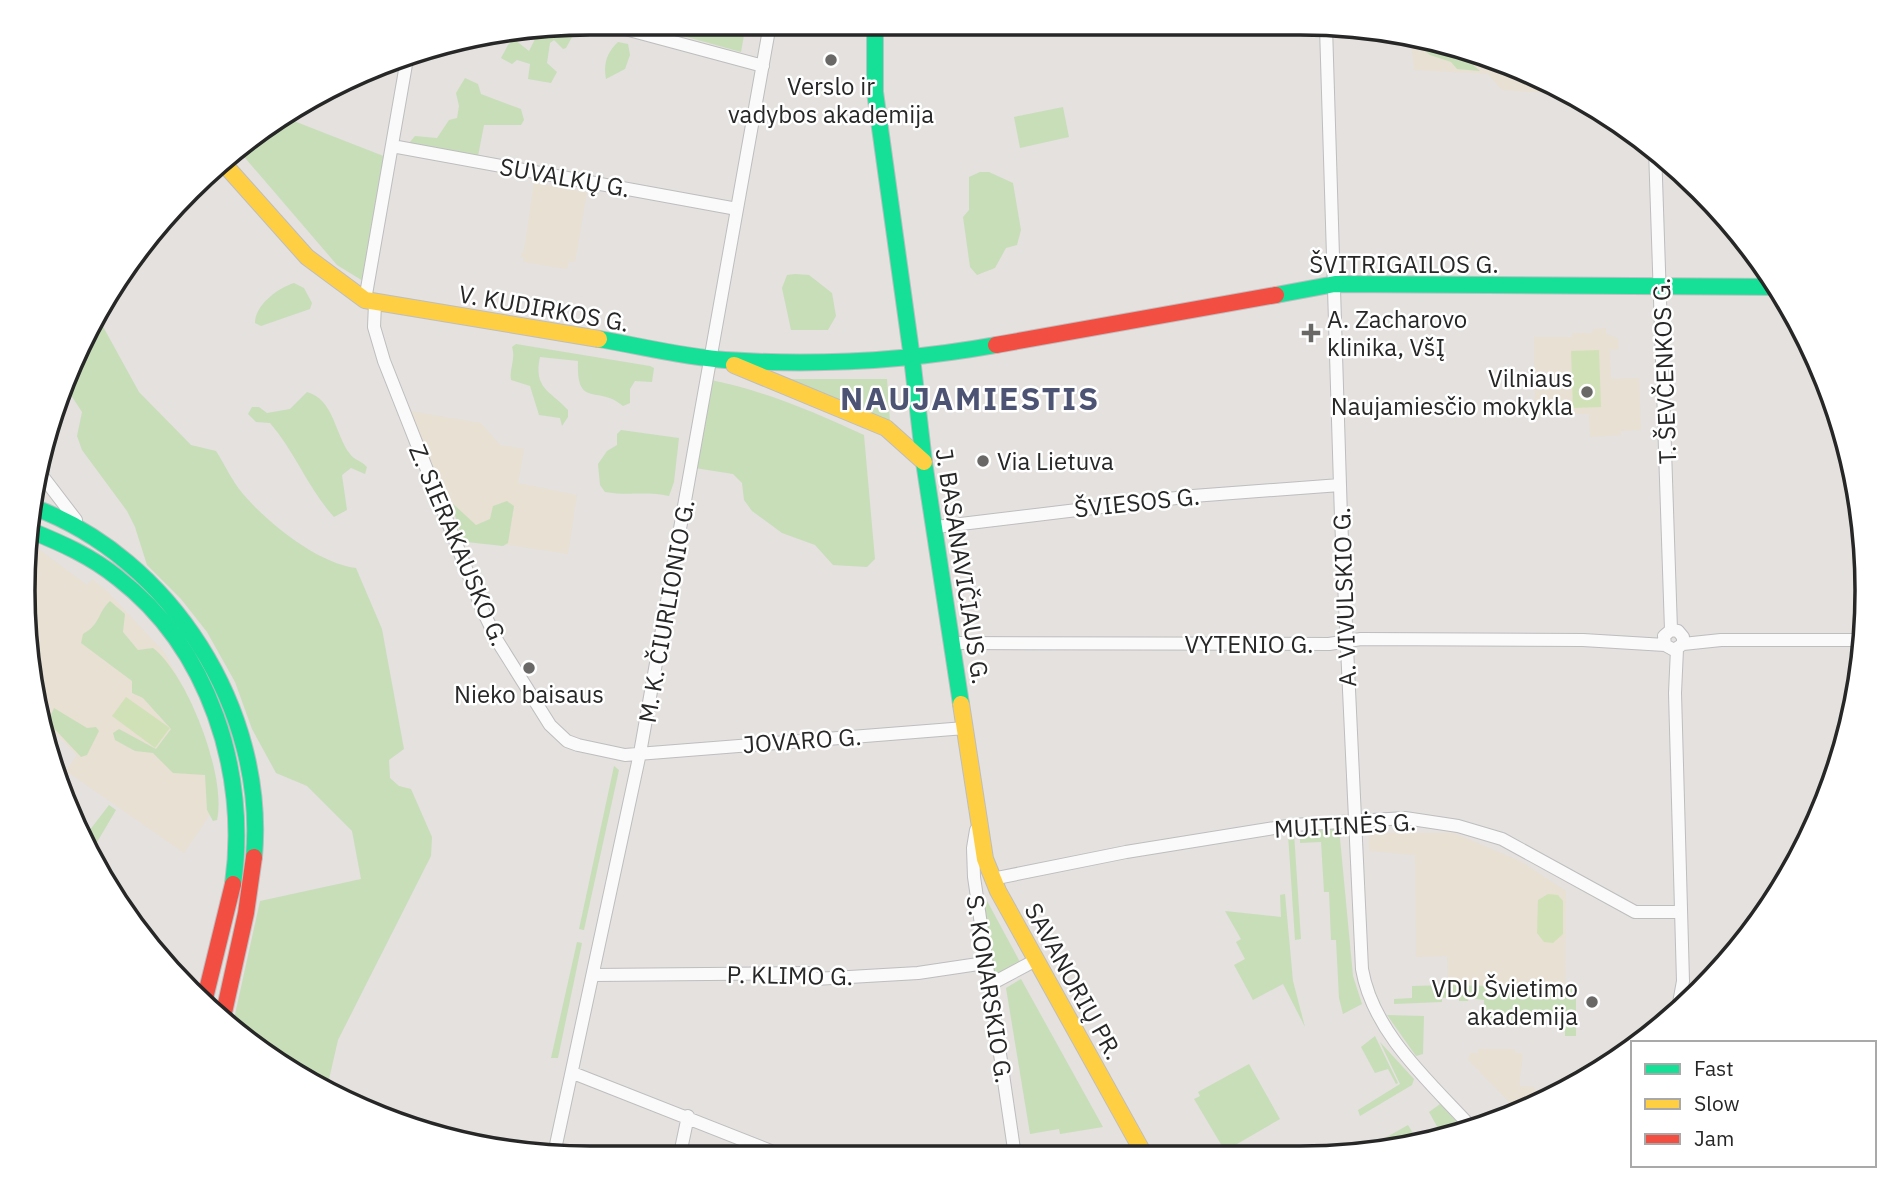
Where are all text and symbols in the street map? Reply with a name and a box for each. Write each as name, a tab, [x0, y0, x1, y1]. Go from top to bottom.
marker: Verslo ir vadybos akademija	[823, 52, 839, 68]
place label: Verslo ir vadybos akademija	[728, 70, 934, 130]
street label: SUVALKŲ G.	[497, 150, 633, 204]
street label: ŠVITRIGAILOS G.	[1309, 248, 1499, 280]
street label: V. KUDIRKOS G.	[456, 277, 632, 339]
street label: T. ŠEVČENKOS G.	[1645, 277, 1683, 465]
place label: A. Zacharovo klinika, VšĮ	[1327, 303, 1467, 363]
marker: A. Zacharovo klinika, VšĮ	[1301, 323, 1321, 343]
place label: Vilniaus Naujamiesčio mokykla	[1331, 362, 1573, 422]
district label: NAUJAMIESTIS	[840, 377, 1100, 419]
marker: Vilniaus Naujamiesčio mokykla	[1579, 384, 1595, 400]
street label: Z. SIERAKAUSKO G.	[402, 439, 516, 651]
place label: Via Lietuva	[997, 445, 1114, 477]
street label: J. BASANAVIČIAUS G.	[929, 446, 997, 686]
marker: Via Lietuva	[975, 453, 991, 469]
street label: ŠVIESOS G.	[1073, 480, 1201, 524]
street label: M. K. ČIURLIONIO G.	[631, 497, 701, 725]
street label: A. VIVULSKIO G.	[1325, 507, 1363, 687]
street label: VYTENIO G.	[1184, 628, 1314, 660]
marker: Nieko baisaus	[521, 660, 537, 676]
place label: Nieko baisaus	[454, 678, 604, 710]
street label: JOVARO G.	[742, 720, 862, 760]
street label: MUITINĖS G.	[1273, 805, 1417, 845]
street label: S. KONARSKIO G.	[959, 893, 1021, 1085]
street label: SAVANORIŲ PR.	[1018, 897, 1130, 1065]
street label: P. KLIMO G.	[726, 958, 854, 992]
place label: VDU Švietimo akademija	[1432, 972, 1578, 1032]
marker: VDU Švietimo akademija	[1584, 994, 1600, 1010]
legend	[1631, 1041, 1876, 1167]
text: Fast	[1694, 1054, 1734, 1082]
text: Slow	[1694, 1089, 1740, 1117]
text: Jam	[1694, 1124, 1734, 1152]

